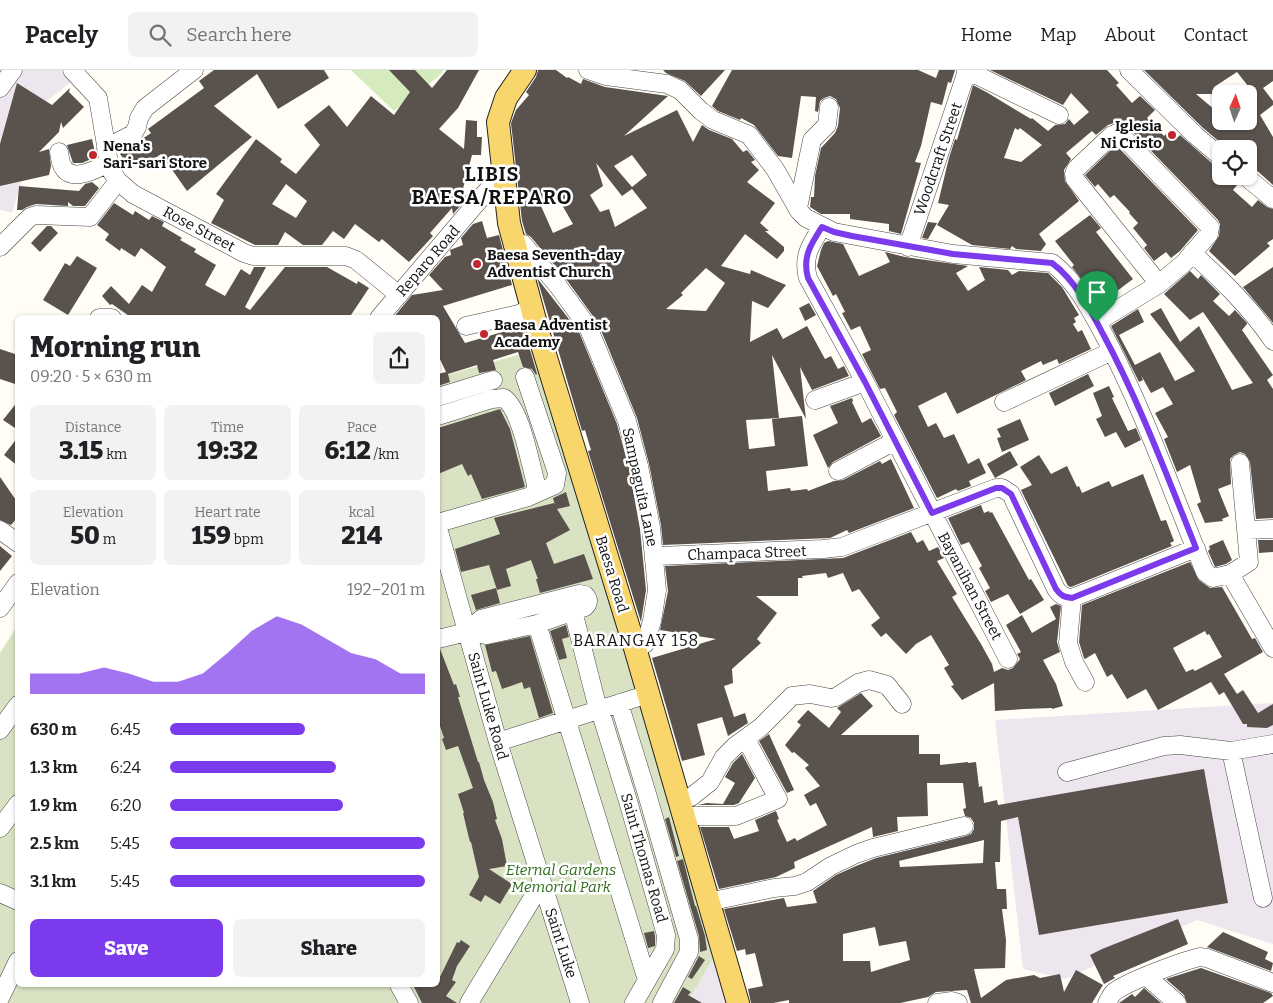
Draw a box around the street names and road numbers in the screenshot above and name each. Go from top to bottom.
street label: Woodcraft Street [910,100,966,218]
street label: Rose Street [160,203,239,256]
street label: Reparo Road [392,222,464,300]
street label: Sampaguita Lane [619,426,661,548]
street label: Bayanihan Street [934,529,1006,643]
street label: Baesa Road [592,533,632,615]
street label: Champaca Street [687,542,807,564]
street label: Saint Luke Road [464,650,512,762]
street label: Saint Thomas Road [617,791,671,925]
street label: Saint Luke [541,906,581,980]

